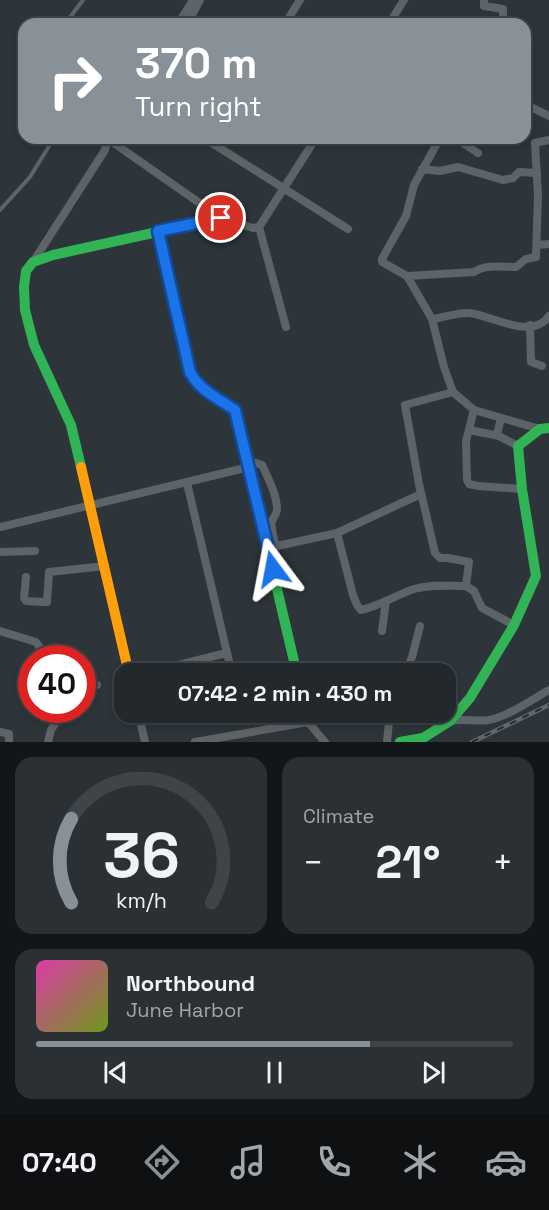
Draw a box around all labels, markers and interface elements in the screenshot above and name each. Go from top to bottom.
text: 370 m [135,37,257,90]
icon: right [36,42,114,120]
text: Turn right [135,89,262,124]
pin [195,192,246,243]
icon: arrive [204,201,237,234]
position arrow [241,537,305,601]
speed limit sign: 40 [18,645,96,723]
text: 07:42 · 2 min · 430 m [178,679,392,707]
text: Climate [303,803,374,829]
text: 36 [103,816,179,895]
text: 21° [376,834,440,891]
text: − [303,842,323,884]
text: + [493,842,513,884]
text: km/h [115,887,167,914]
text: Northbound [126,969,255,997]
text: June Harbor [126,997,244,1023]
icon: previous [99,1056,132,1089]
icon: pause [258,1056,291,1089]
icon: next [417,1056,450,1089]
icon: directions [141,1141,183,1183]
icon: music [227,1141,269,1183]
icon: phone [313,1141,355,1183]
icon: climate [399,1141,441,1183]
icon: car [485,1141,527,1183]
text: 07:40 [22,1145,97,1180]

